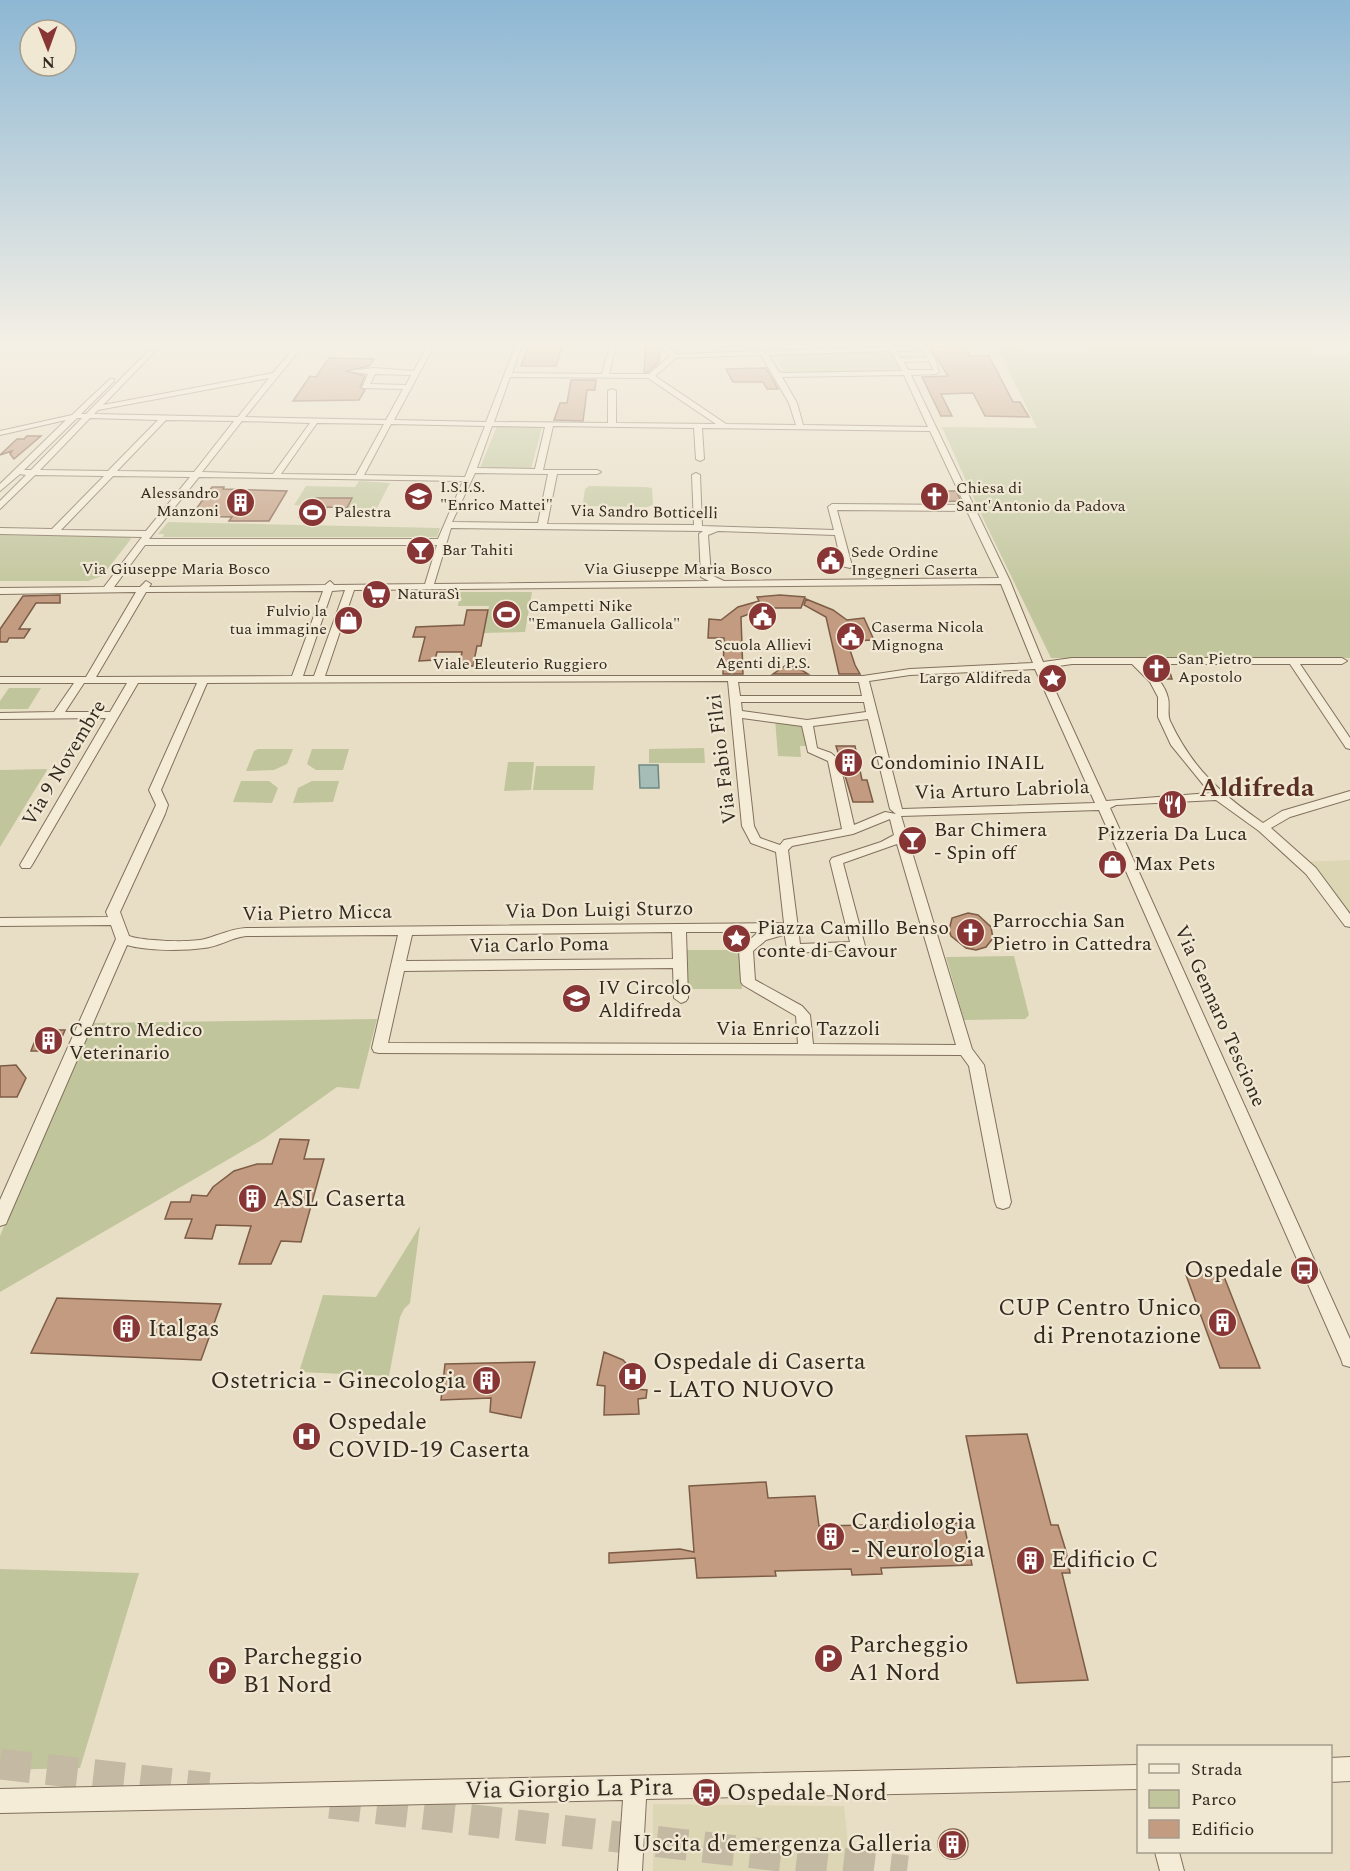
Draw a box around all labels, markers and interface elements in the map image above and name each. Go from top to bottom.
north arrow [18,18,78,78]
text: N [42,50,55,74]
place label: I.S.I.S. "Enrico Mattei" [440,475,553,517]
place label: Chiesa di Sant'Antonio da Padova [956,476,1126,518]
school or university icon: I.S.I.S. "Enrico Mattei" [403,480,435,512]
place label: Alessandro Manzoni [140,481,219,523]
church icon: Chiesa di Sant'Antonio da Padova [919,481,951,513]
building icon: Alessandro Manzoni [224,486,256,518]
sports icon: Palestra [297,496,329,528]
street label: Via Sandro Botticelli [570,499,718,525]
place label: Palestra [334,500,391,524]
bar icon: Bar Tahiti [405,534,437,566]
place label: Bar Tahiti [442,538,514,562]
place label: Sede Ordine Ingegneri Caserta [851,540,978,582]
public building icon: Sede Ordine Ingegneri Caserta [814,545,846,577]
street label: Via Giuseppe Maria Bosco [82,557,270,581]
street label: Via Giuseppe Maria Bosco [584,557,772,581]
supermarket icon: NaturaSì [360,578,392,610]
place label: NaturaSì [397,582,460,606]
place label: Campetti Nike "Emanuela Gallicola" [528,594,680,636]
place label: Fulvio la tua immagine [230,599,327,641]
sports icon: Campetti Nike "Emanuela Gallicola" [491,599,523,631]
public building icon: Scuola Allievi Agenti di P.S. [747,601,779,633]
shop icon: Fulvio la tua immagine [332,604,364,636]
place label: Caserma Nicola Mignogna [871,615,984,657]
public building icon: Caserma Nicola Mignogna [834,620,866,652]
place label: Scuola Allievi Agenti di P.S. [714,633,812,675]
place label: San Pietro Apostolo [1178,647,1252,689]
street label: Viale Eleuterio Ruggiero [433,652,607,676]
church icon: San Pietro Apostolo [1141,652,1173,684]
place icon: Largo Aldifreda [1036,662,1068,694]
place label: Largo Aldifreda [919,666,1031,690]
street label: Via Fabio Filzi [699,692,745,826]
street label: Via 9 Novembre [14,694,114,832]
building icon: Condominio INAIL [833,747,865,779]
place label: Condominio INAIL [870,748,1045,778]
district label: Aldifreda [1200,768,1315,808]
street label: Via Arturo Labriola [914,772,1090,808]
restaurant icon: Pizzeria Da Luca [1156,788,1188,820]
place label: Bar Chimera - Spin off [934,815,1047,868]
place label: Pizzeria Da Luca [1097,819,1247,849]
bar icon: Bar Chimera - Spin off [897,825,929,857]
shop icon: Max Pets [1097,848,1129,880]
place label: Max Pets [1134,849,1216,879]
street label: Via Don Luigi Sturzo [505,893,693,927]
street label: Via Pietro Micca [242,897,392,929]
place label: Parrocchia San Pietro in Cattedra [992,906,1152,959]
place label: Piazza Camillo Benso conte di Cavour [757,913,949,966]
church icon: Parrocchia San Pietro in Cattedra [955,916,987,948]
street label: Via Gennaro Tescione [1166,920,1274,1112]
place icon: Piazza Camillo Benso conte di Cavour [720,923,752,955]
street label: Via Carlo Poma [469,929,609,961]
place label: IV Circolo Aldifreda [598,973,691,1026]
school or university icon: IV Circolo Aldifreda [561,983,593,1015]
street label: Via Enrico Tazzoli [716,1014,880,1044]
place label: Centro Medico Veterinario [69,1015,203,1068]
building icon: Centro Medico Veterinario [32,1025,64,1057]
place label: ASL Caserta [273,1181,406,1217]
building icon: ASL Caserta [236,1183,268,1215]
place label: Ospedale [1184,1252,1283,1288]
bus stop icon: Ospedale [1288,1254,1320,1286]
place label: CUP Centro Unico di Prenotazione [998,1290,1201,1354]
building icon: CUP Centro Unico di Prenotazione [1206,1306,1238,1338]
place label: Italgas [148,1311,220,1347]
building icon: Italgas [111,1313,143,1345]
place label: Ospedale di Caserta - LATO NUOVO [653,1344,866,1408]
hospital icon: Ospedale di Caserta - LATO NUOVO [616,1360,648,1392]
place label: Ostetricia - Ginecologia [211,1363,466,1399]
building icon: Ostetricia - Ginecologia [471,1365,503,1397]
place label: Ospedale COVID-19 Caserta [328,1404,530,1468]
hospital icon: Ospedale COVID-19 Caserta [291,1420,323,1452]
place label: Cardiologia - Neurologia [851,1504,985,1568]
building icon: Cardiologia - Neurologia [814,1520,846,1552]
place label: Edificio C [1051,1542,1159,1578]
building icon: Edificio C [1014,1544,1046,1576]
place label: Parcheggio A1 Nord [849,1627,968,1691]
place label: Parcheggio B1 Nord [243,1639,362,1703]
parking icon: Parcheggio A1 Nord [812,1643,844,1675]
parking icon: Parcheggio B1 Nord [206,1655,238,1687]
legend [1137,1745,1332,1853]
text: Strada [1191,1756,1242,1783]
street label: Via Giorgio La Pira [465,1769,674,1809]
place label: Ospedale Nord [727,1775,887,1811]
bus stop icon: Ospedale Nord [690,1777,722,1809]
text: Parco [1191,1786,1236,1813]
text: Edificio [1191,1816,1254,1843]
place label: Uscita d'emergenza Galleria [632,1826,932,1862]
building icon: Uscita d'emergenza Galleria [937,1828,969,1860]

